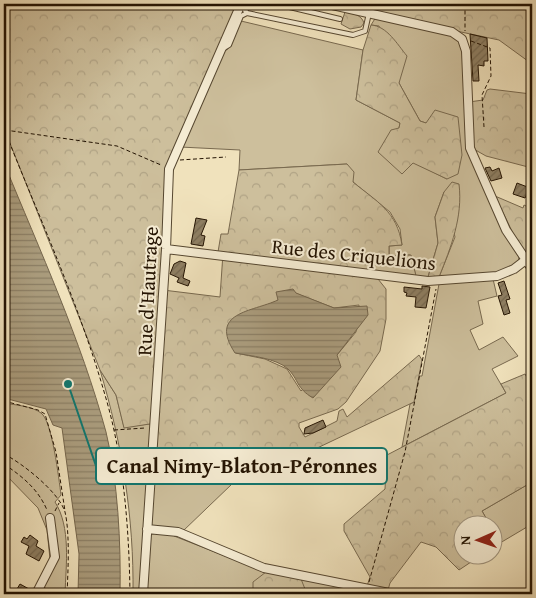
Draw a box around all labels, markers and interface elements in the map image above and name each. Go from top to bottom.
street label: Rue d'Hautrage [129,226,165,356]
street label: Rue des Criquelions [271,231,437,277]
callout: Canal Nimy-Blaton-Péronnes [96,448,387,484]
text: Canal Nimy-Blaton-Péronnes [107,450,377,481]
north arrow [454,516,504,566]
text: N [455,535,475,545]

